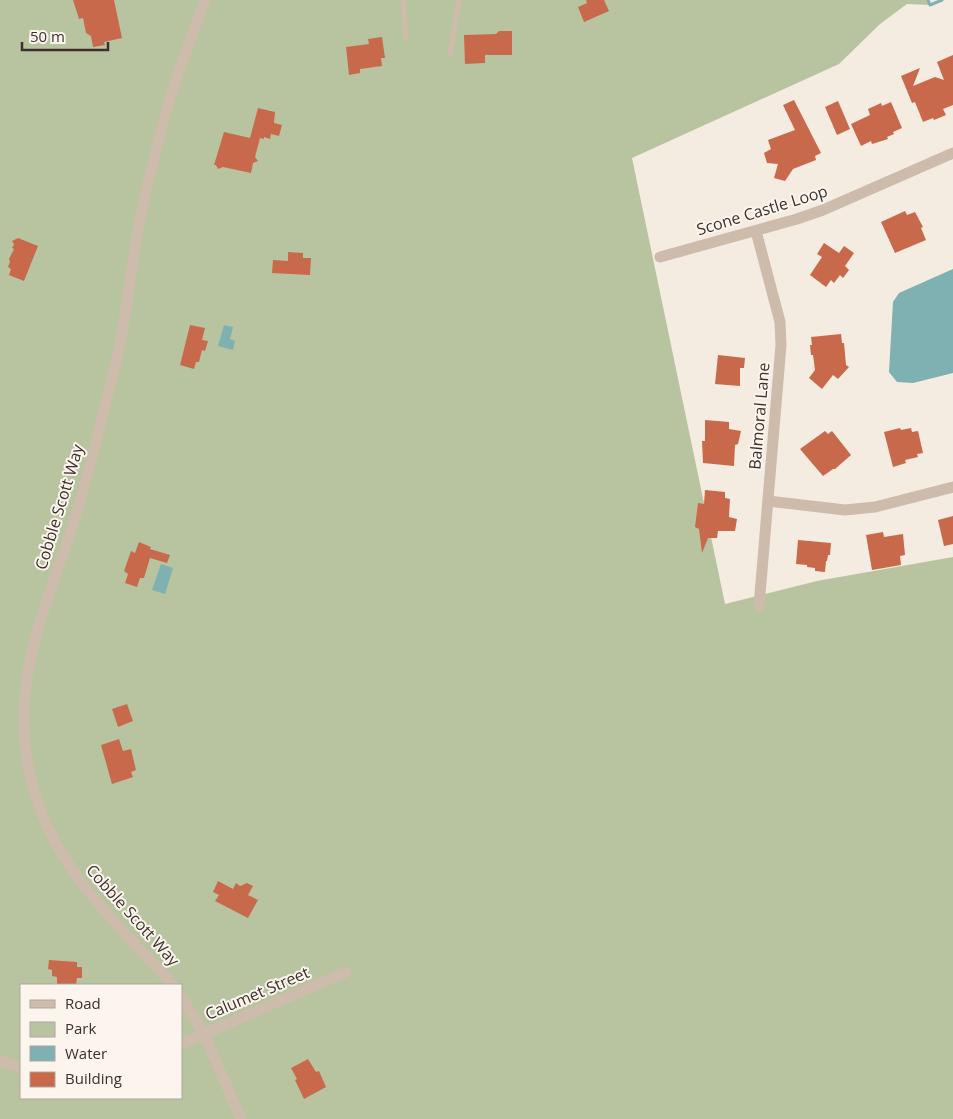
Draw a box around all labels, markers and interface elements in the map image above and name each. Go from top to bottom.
scale bar [22,20,109,52]
text: 50 m [30,26,65,46]
street label: Scone Castle Loop [694,180,830,240]
street label: Balmoral Lane [743,362,775,470]
street label: Cobble Scott Way [30,441,89,572]
street label: Cobble Scott Way [81,859,185,971]
street label: Calumet Street [202,961,313,1025]
legend [20,984,182,1099]
text: Road [65,993,101,1013]
text: Park [65,1018,96,1038]
text: Water [65,1043,107,1063]
text: Building [65,1068,122,1088]

